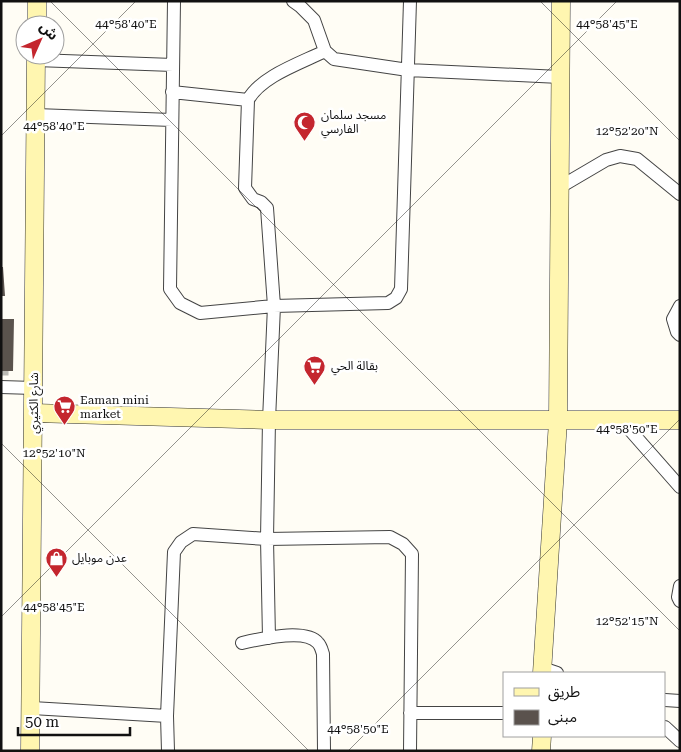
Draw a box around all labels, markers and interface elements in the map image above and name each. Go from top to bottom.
north arrow [15,15,65,65]
text: 44°58'40"E [95,17,157,31]
text: 44°58'45"E [576,17,638,31]
text: ش [37,18,62,43]
place label: مسجد سلمان الفارسي [321,108,386,139]
mosque icon: مسجد سلمان الفارسي [293,110,317,141]
text: 44°58'40"E [23,119,85,133]
text: 12°52'20"N [595,124,659,138]
supermarket icon: بقالة الحي [303,354,327,385]
place label: بقالة الحي [331,359,378,376]
street label: شارع الكثيري [27,372,44,434]
place label: Eaman mini market [80,393,149,421]
supermarket icon: Eaman mini market [52,395,76,426]
text: 44°58'50"E [596,422,658,436]
text: 12°52'10"N [22,446,86,460]
shop icon: عدن موبايل [44,546,68,577]
place label: عدن موبايل [72,551,127,565]
text: 44°58'45"E [23,600,85,614]
text: 12°52'15"N [595,614,659,628]
legend [503,672,666,737]
text: طريق [548,683,580,702]
scale bar [18,704,130,736]
text: مبنى [548,708,577,726]
text: 50 m [25,713,60,731]
text: 44°58'50"E [327,722,389,736]

